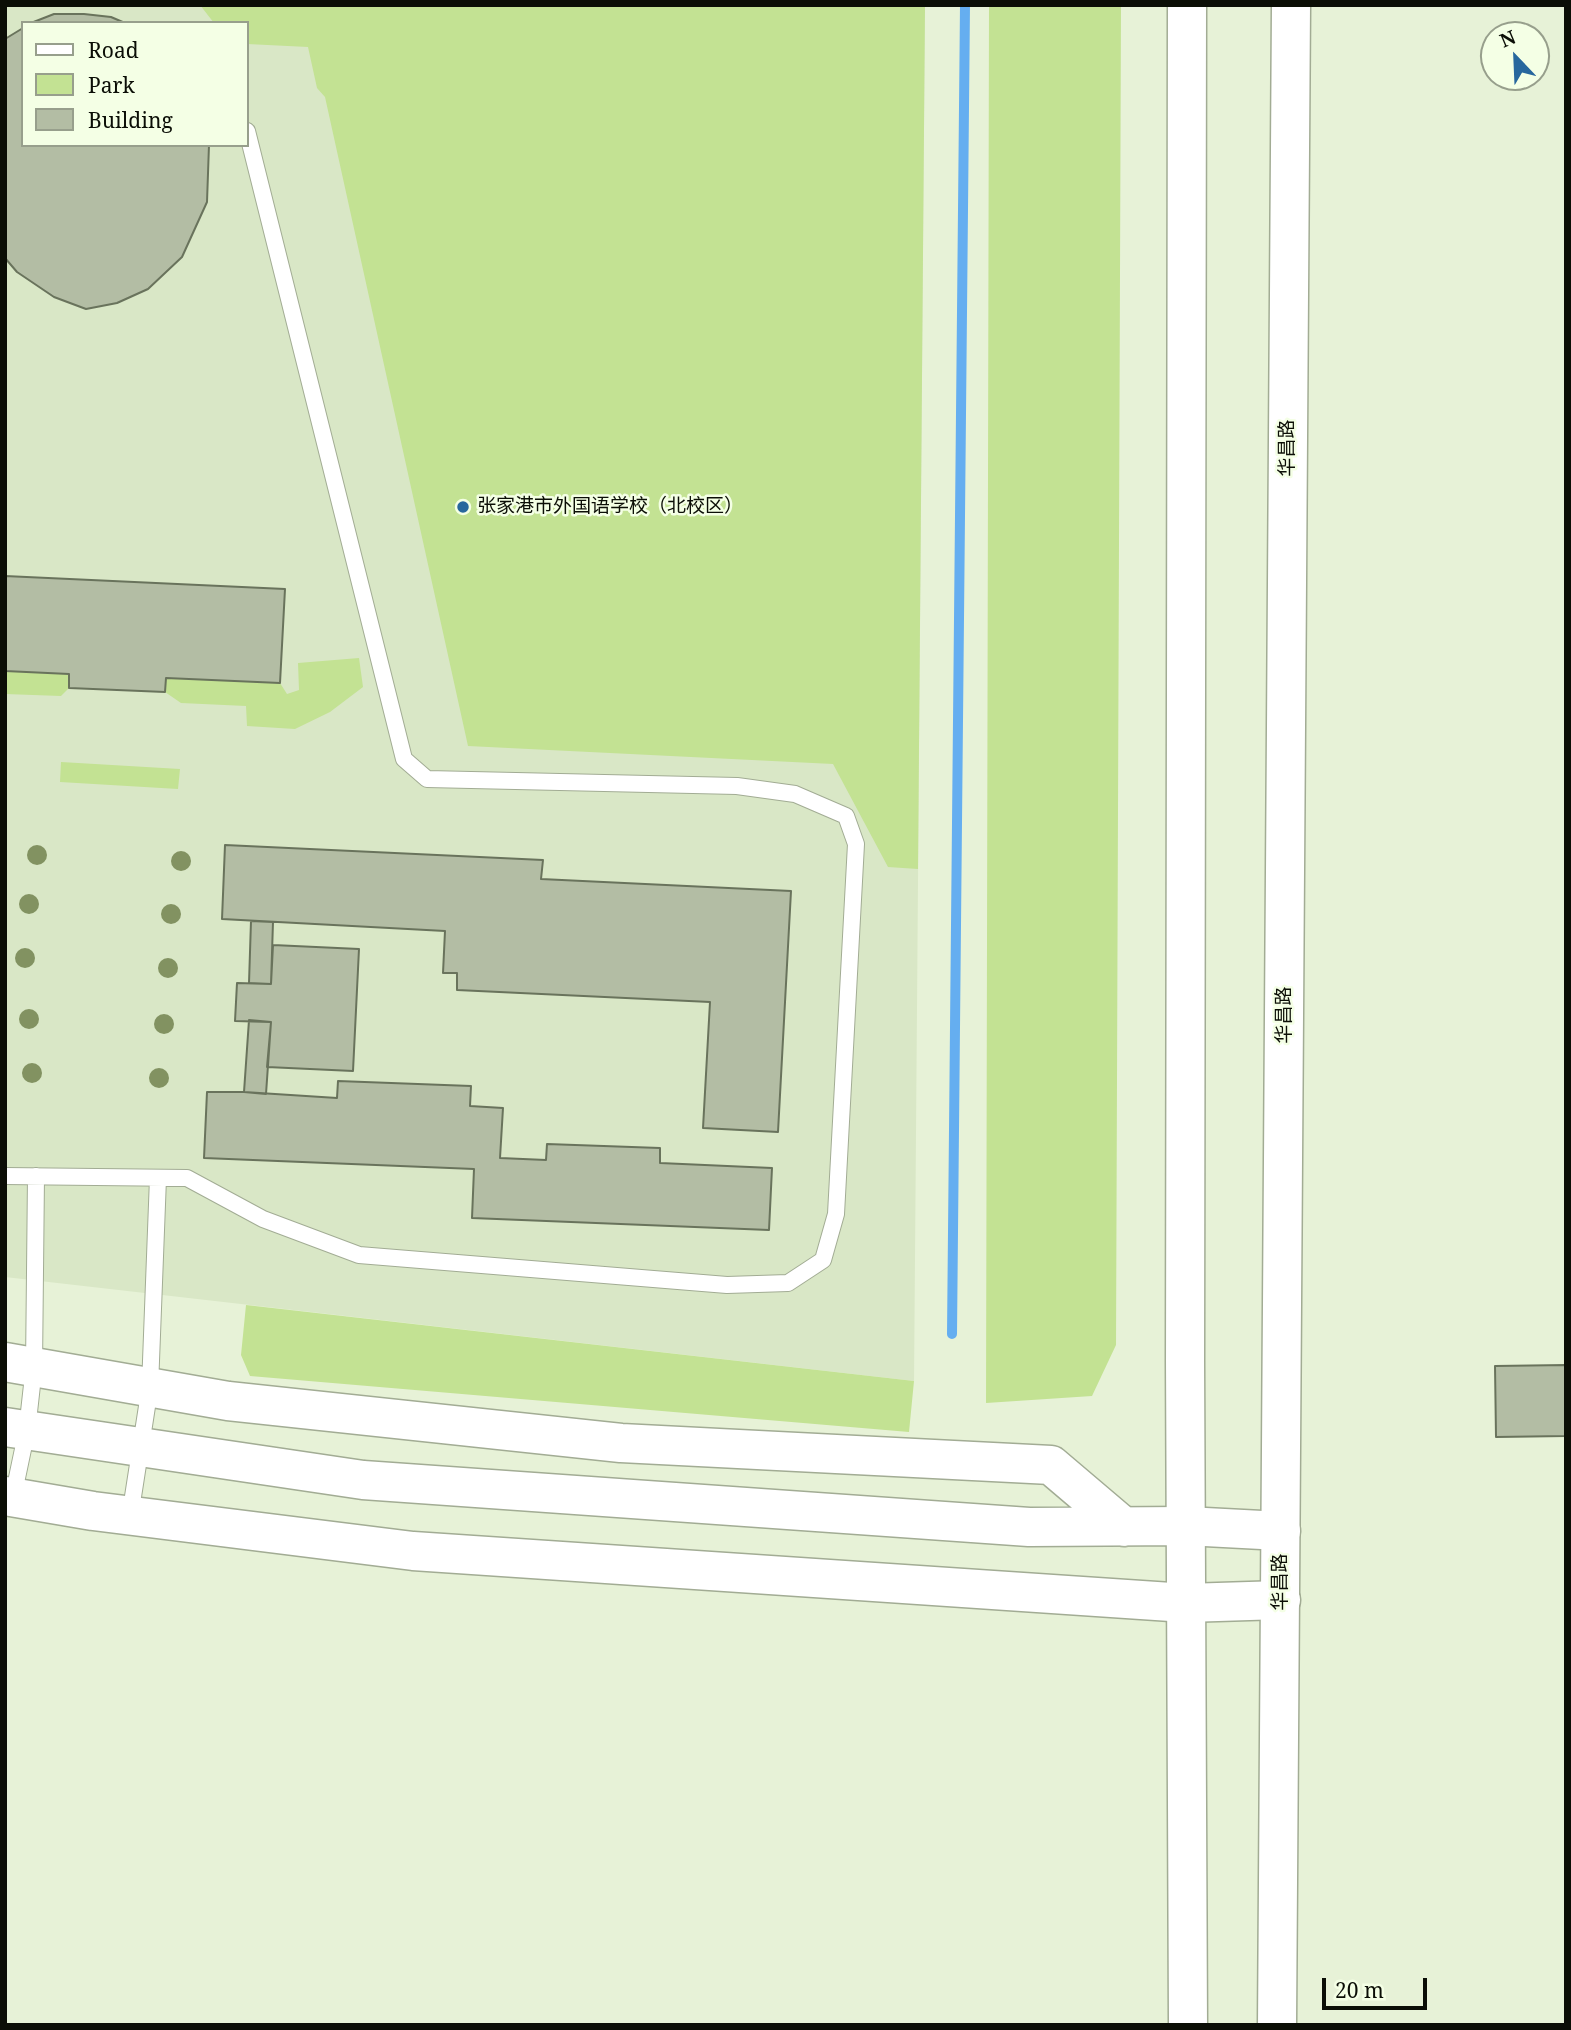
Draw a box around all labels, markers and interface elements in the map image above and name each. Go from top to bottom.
legend [21,21,248,147]
north arrow [1480,21,1550,91]
text: N [1496,24,1520,53]
text: Road [88,36,139,64]
text: Park [88,71,135,99]
text: Building [88,106,173,134]
street label: 华昌路 [1277,420,1299,476]
place label: 张家港市外国语学校（北校区） [477,496,743,518]
marker: 张家港市外国语学校（北校区） [455,499,471,515]
street label: 华昌路 [1274,987,1296,1043]
street label: 华昌路 [1270,1554,1292,1610]
scale bar [1326,1964,1431,2008]
text: 20 m [1335,1976,1384,2004]

